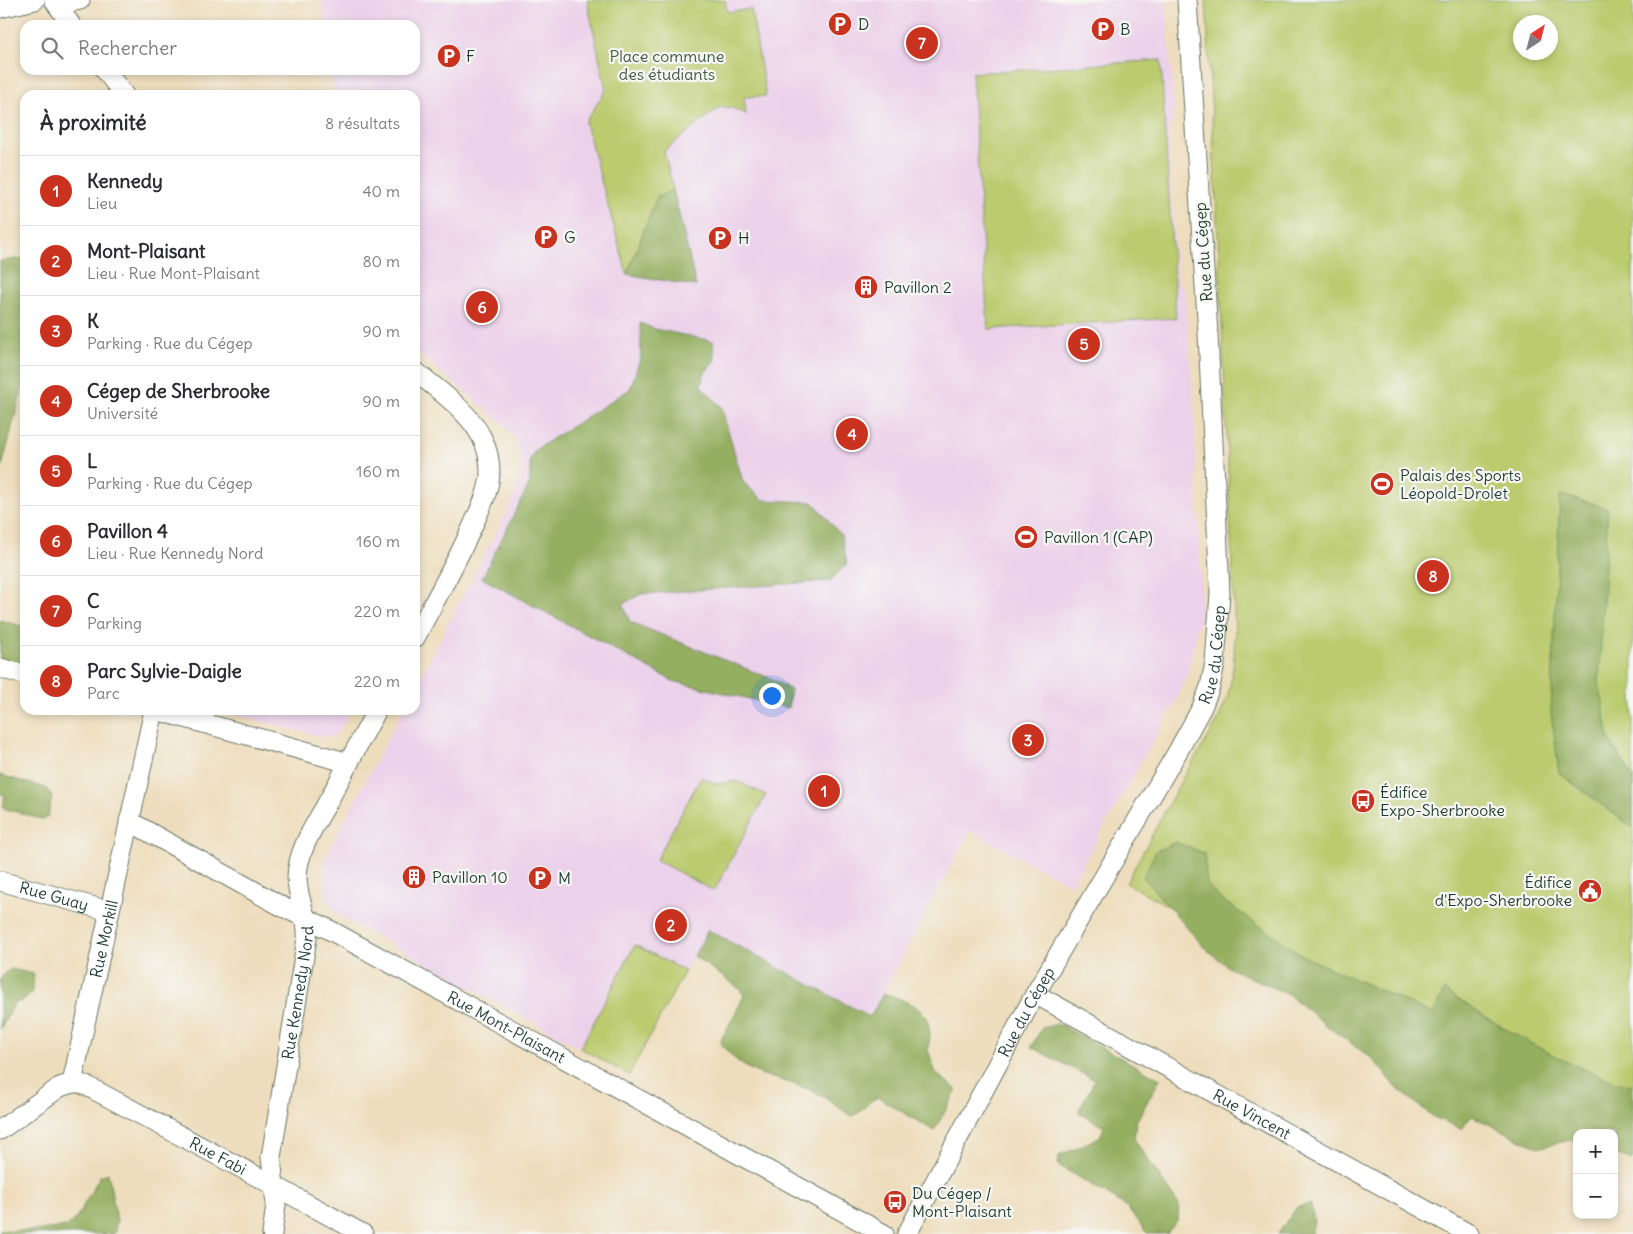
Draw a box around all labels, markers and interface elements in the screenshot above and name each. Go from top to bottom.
parking icon: D [827,11,853,37]
place label: D [858,14,869,34]
north arrow [1513,15,1558,60]
parking icon: B [1090,16,1116,42]
place label: B [1120,19,1130,39]
search box [20,20,420,75]
pin: 7 [906,24,938,62]
icon: search [38,34,66,62]
text: Rechercher [78,36,177,60]
parking icon: F [436,43,462,69]
place label: F [466,46,475,66]
park label: Place commune des étudiants [610,46,724,84]
text: À proximité [40,109,147,136]
text: 8 résultats [325,113,400,133]
text: Kennedy [87,169,163,193]
text: 1 [53,181,59,201]
text: 40 m [362,181,400,201]
text: Lieu [87,193,117,213]
street label: Rue du Cégep [1190,202,1216,302]
parking icon: G [533,224,559,250]
parking icon: H [707,225,733,251]
place label: G [564,227,576,247]
place label: H [738,228,750,248]
text: Mont-Plaisant [87,239,205,263]
text: 2 [52,251,60,271]
text: 80 m [362,251,400,271]
text: Lieu · Rue Mont-Plaisant [87,263,260,283]
building icon: Pavillon 2 [853,274,879,300]
place label: Pavillon 2 [884,277,952,297]
pin: 6 [466,288,498,326]
text: K [87,309,99,333]
text: 3 [51,321,61,341]
text: 90 m [362,321,400,341]
pin: 5 [1068,325,1100,363]
text: Parking · Rue du Cégep [87,333,253,353]
text: Cégep de Sherbrooke [87,379,270,403]
text: 4 [51,391,61,411]
text: 90 m [362,391,400,411]
text: Université [87,403,158,423]
pin: 4 [836,415,868,453]
text: L [87,449,97,473]
text: 5 [51,461,61,481]
text: 160 m [356,461,400,481]
place label: Palais des Sports Léopold-Drolet [1400,465,1521,503]
sports icon: Palais des Sports Léopold-Drolet [1369,471,1395,497]
text: Parking · Rue du Cégep [87,473,253,493]
text: Pavillon 4 [87,519,168,543]
sports icon: Pavillon 1 (CAP) [1013,524,1039,550]
place label: Pavillon 1 (CAP) [1044,527,1153,547]
text: 6 [51,531,61,551]
text: 160 m [356,531,400,551]
text: Lieu · Rue Kennedy Nord [87,543,263,563]
pin: 8 [1417,557,1449,595]
text: C [87,589,100,613]
text: 7 [52,601,60,621]
text: 220 m [354,601,400,621]
street label: Rue du Cégep [1194,605,1229,707]
text: Parking [87,613,142,633]
text: Parc Sylvie-Daigle [87,659,242,683]
text: 8 [51,671,61,691]
text: 220 m [354,671,400,691]
text: Parc [87,683,120,703]
your location [759,683,785,709]
pin: 3 [1012,721,1044,759]
pin: 1 [808,772,840,810]
place label: Édifice Expo-Sherbrooke [1380,782,1505,820]
bus stop icon: Édifice Expo-Sherbrooke [1350,788,1376,814]
building icon: Pavillon 10 [401,864,427,890]
parking icon: M [527,865,553,891]
place label: Pavillon 10 [432,867,508,887]
place label: M [558,868,571,888]
place label: Édifice d'Expo-Sherbrooke [1435,872,1572,910]
street label: Rue Guay [17,877,91,915]
public building icon: Édifice d'Expo-Sherbrooke [1577,878,1603,904]
street label: Rue Morkill [85,898,122,980]
pin: 2 [655,906,687,944]
street label: Rue Kennedy Nord [277,925,317,1061]
street label: Rue du Cégep [993,963,1059,1060]
street label: Rue Mont-Plaisant [444,986,569,1068]
street label: Rue Vincent [1210,1085,1295,1144]
map controls [1573,1129,1618,1219]
button: + [1573,1129,1618,1174]
street label: Rue Fabi [186,1132,250,1179]
button: − [1573,1174,1618,1219]
place label: Du Cégep / Mont-Plaisant [912,1183,1012,1221]
bus stop icon: Du Cégep / Mont-Plaisant [882,1189,908,1215]

